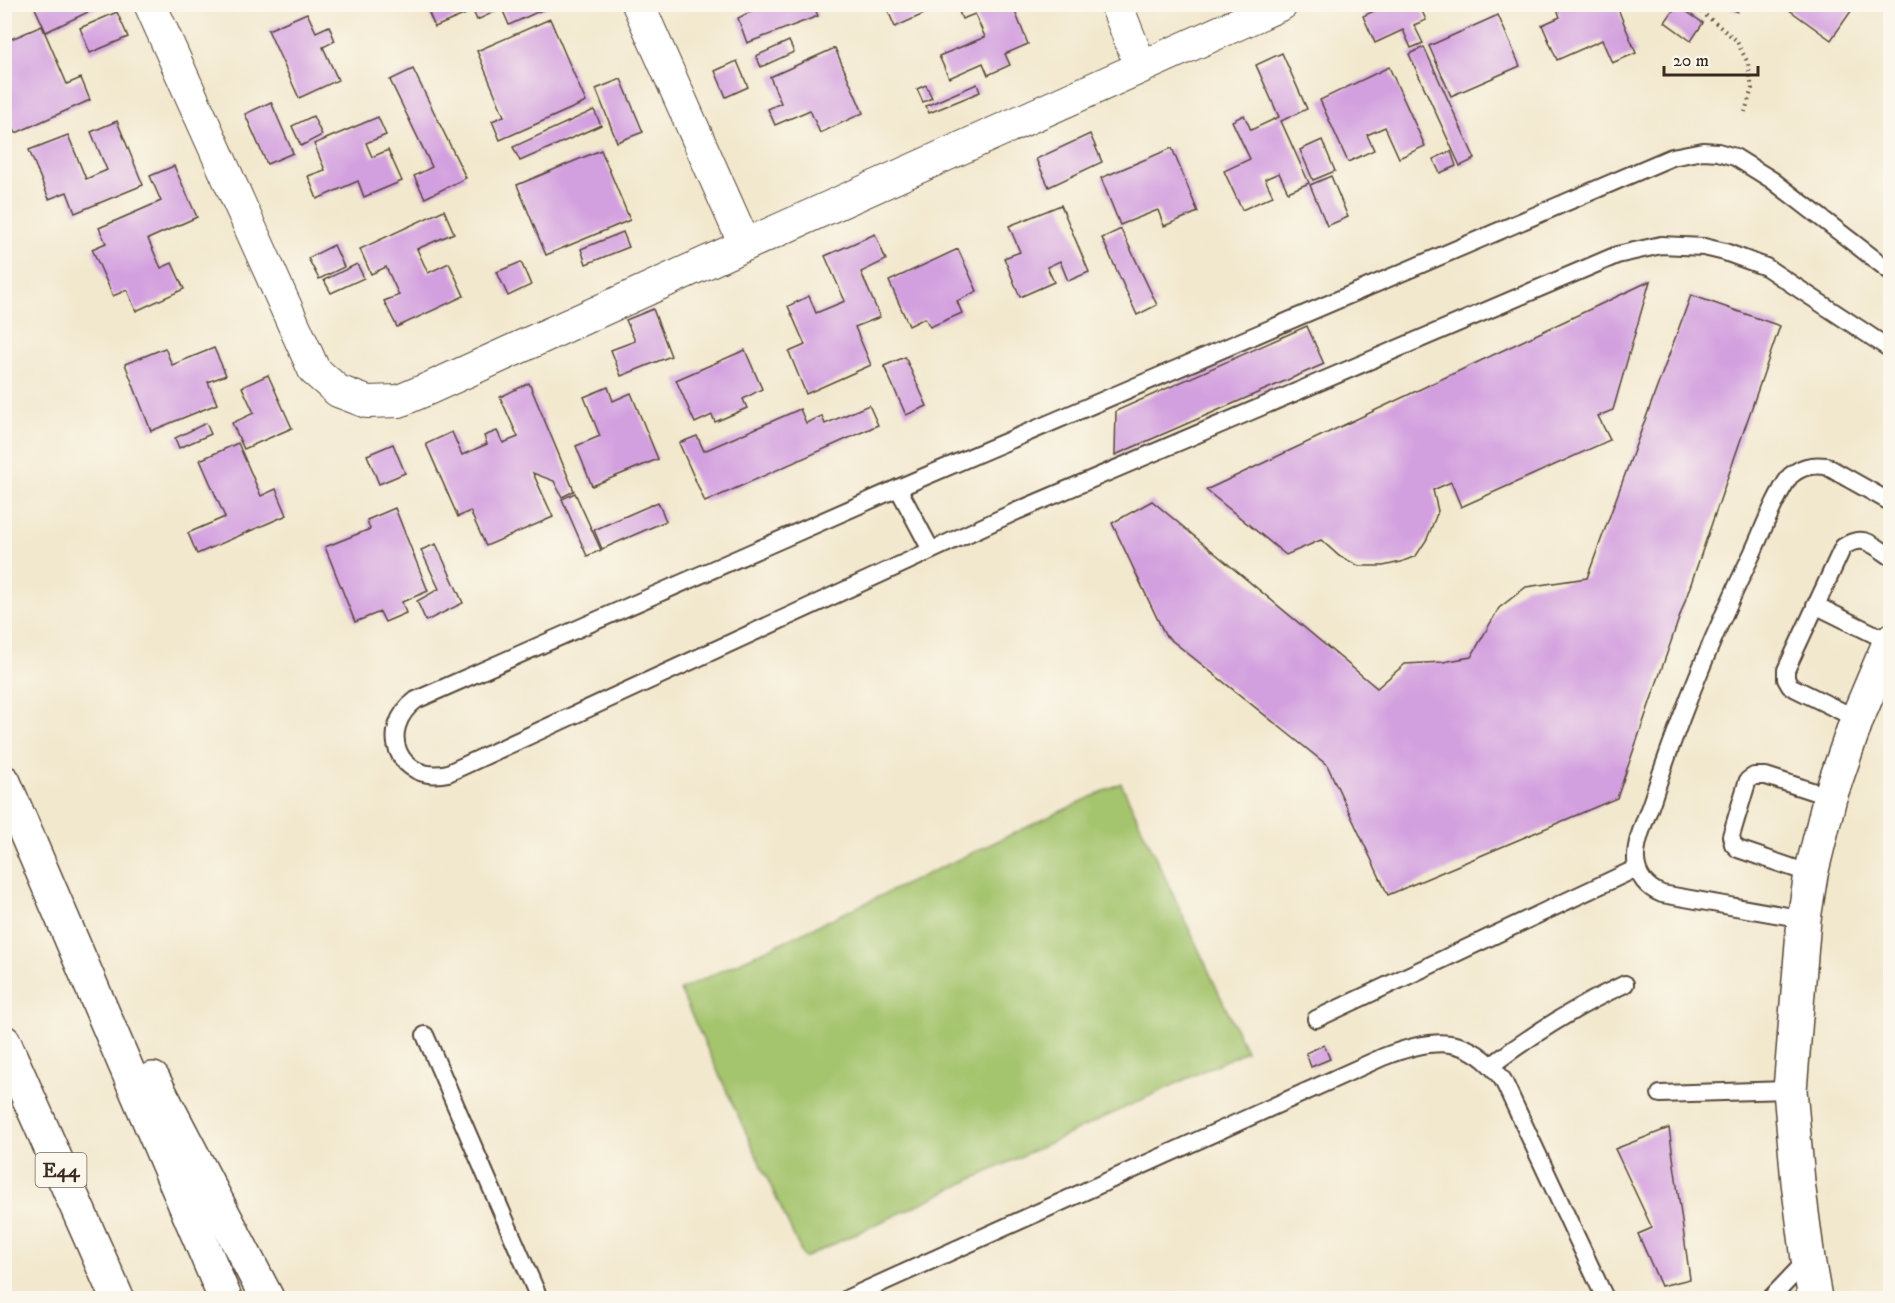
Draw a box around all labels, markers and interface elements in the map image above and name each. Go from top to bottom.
scale bar [1664,39,1758,77]
text: 20 m [1673,50,1709,72]
road number: E44 [36,1153,86,1187]

